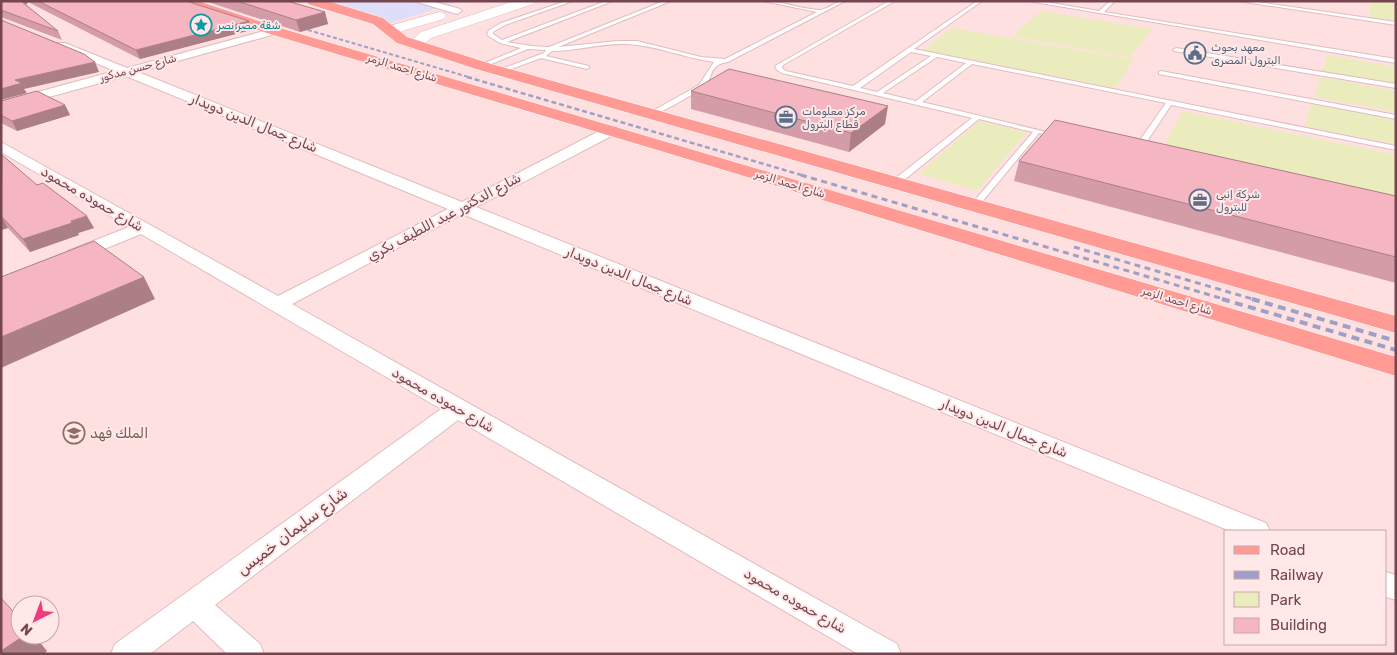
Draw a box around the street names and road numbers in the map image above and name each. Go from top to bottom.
street label: شارع احمد الزمر [364,51,439,87]
street label: شارع حسن مدكور [97,52,178,87]
street label: شارع جمال الدين دويدار [186,89,320,158]
street label: شارع حموده محمود [37,163,146,237]
street label: شارع احمد الزمر [752,167,827,203]
street label: شارع الدكتور عبد اللطيف بكري [364,169,525,267]
street label: شارع جمال الدين دويدار [561,242,695,311]
street label: شارع احمد الزمر [1139,284,1214,320]
street label: شارع حموده محمود [388,364,497,438]
street label: شارع جمال الدين دويدار [936,394,1070,463]
street label: شارع سليمان خميس [233,483,352,581]
street label: شارع حموده محمود [740,565,849,639]

